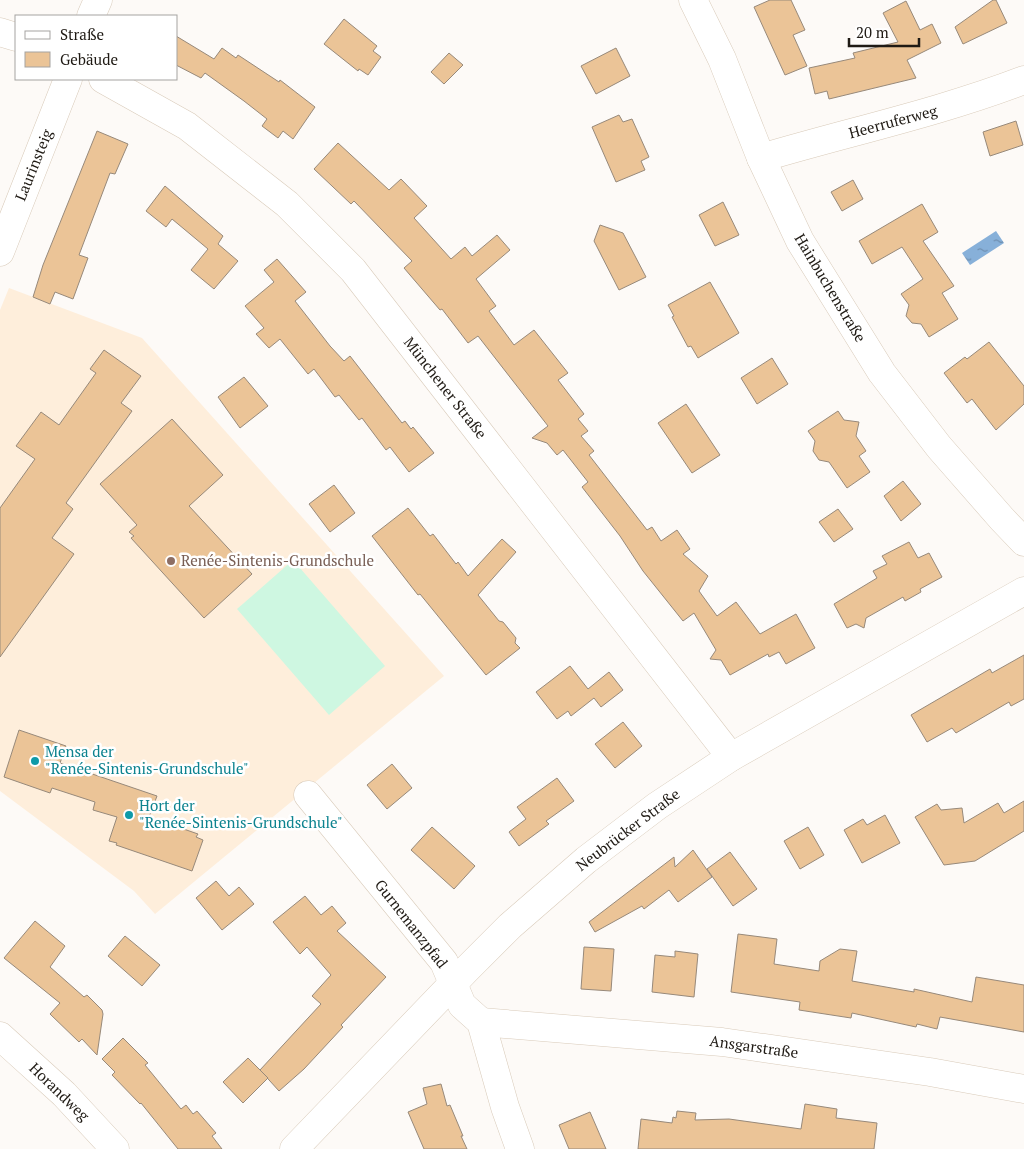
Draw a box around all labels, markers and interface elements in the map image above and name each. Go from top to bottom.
legend [15,15,178,80]
scale bar [849,15,919,47]
text: 20 m [856,22,889,42]
text: Straße [60,24,104,44]
text: Gebäude [60,49,118,69]
street label: Heerruferweg [846,99,940,142]
street label: Laurinsteig [10,125,57,203]
street label: Hainbuchenstraße [790,229,871,346]
street label: Münchener Straße [400,332,492,442]
place label: Renée-Sintenis-Grundschule [181,550,374,570]
marker: Renée-Sintenis-Grundschule [165,555,177,567]
place label: Mensa der "Renée-Sintenis-Grundschule" [45,741,249,778]
marker: Mensa der "Renée-Sintenis-Grundschule" [29,755,41,767]
street label: Neubrücker Straße [571,784,683,875]
place label: Hort der "Renée-Sintenis-Grundschule" [139,795,343,832]
marker: Hort der "Renée-Sintenis-Grundschule" [123,809,135,821]
street label: Gurnemanzpfad [371,875,453,972]
street label: Ansgarstraße [708,1030,800,1062]
street label: Horandweg [25,1058,95,1126]

